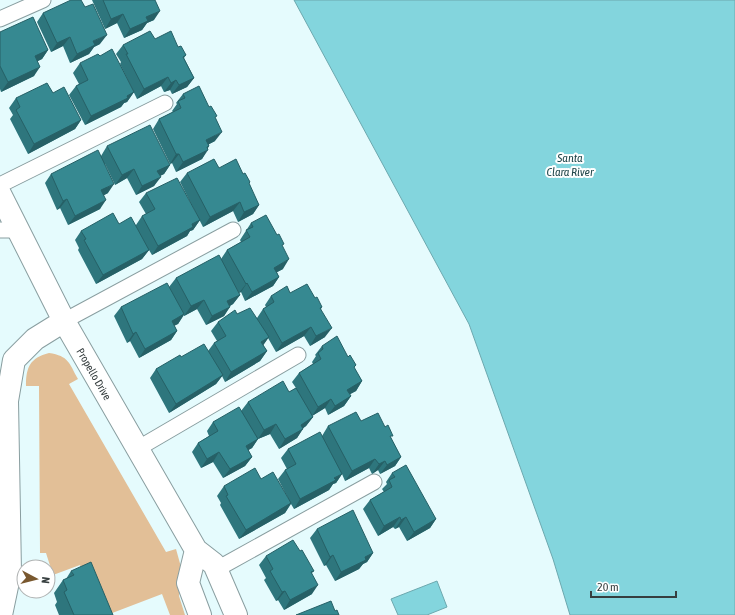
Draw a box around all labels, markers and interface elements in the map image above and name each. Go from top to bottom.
water label: Santa Clara River [547,151,594,179]
street label: Propello Drive [74,346,114,402]
north arrow [16,559,56,599]
scale bar [591,573,676,599]
text: N [40,576,52,584]
text: 20 m [597,580,619,594]

